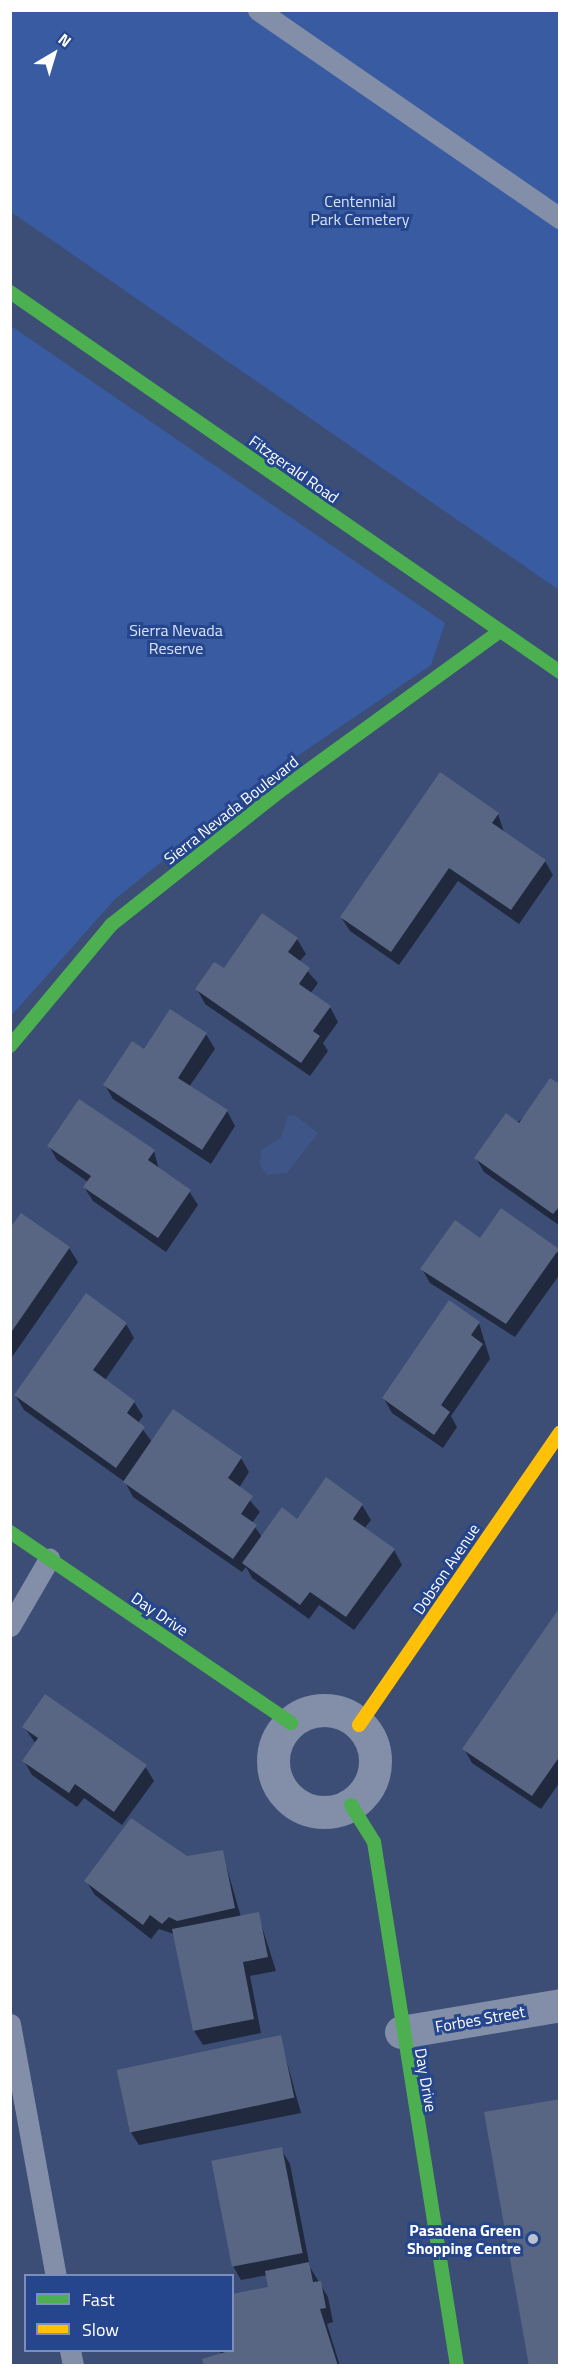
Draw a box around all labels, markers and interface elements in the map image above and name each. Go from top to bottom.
north arrow [24,24,84,84]
text: N [53,27,77,53]
park label: Centennial Park Cemetery [310,191,410,229]
street label: Fitzgerald Road [245,431,343,507]
park label: Sierra Nevada Reserve [129,620,223,658]
street label: Sierra Nevada Boulevard [160,752,302,868]
street label: Dobson Avenue [409,1520,483,1618]
street label: Day Drive [128,1588,192,1640]
street label: Forbes Street [434,2002,526,2036]
street label: Day Drive [411,2047,441,2113]
place label: Pasadena Green Shopping Centre [407,2220,521,2258]
marker: Pasadena Green Shopping Centre [526,2232,540,2246]
legend [24,2274,234,2352]
text: Fast [82,2286,115,2313]
text: Slow [82,2316,119,2343]

